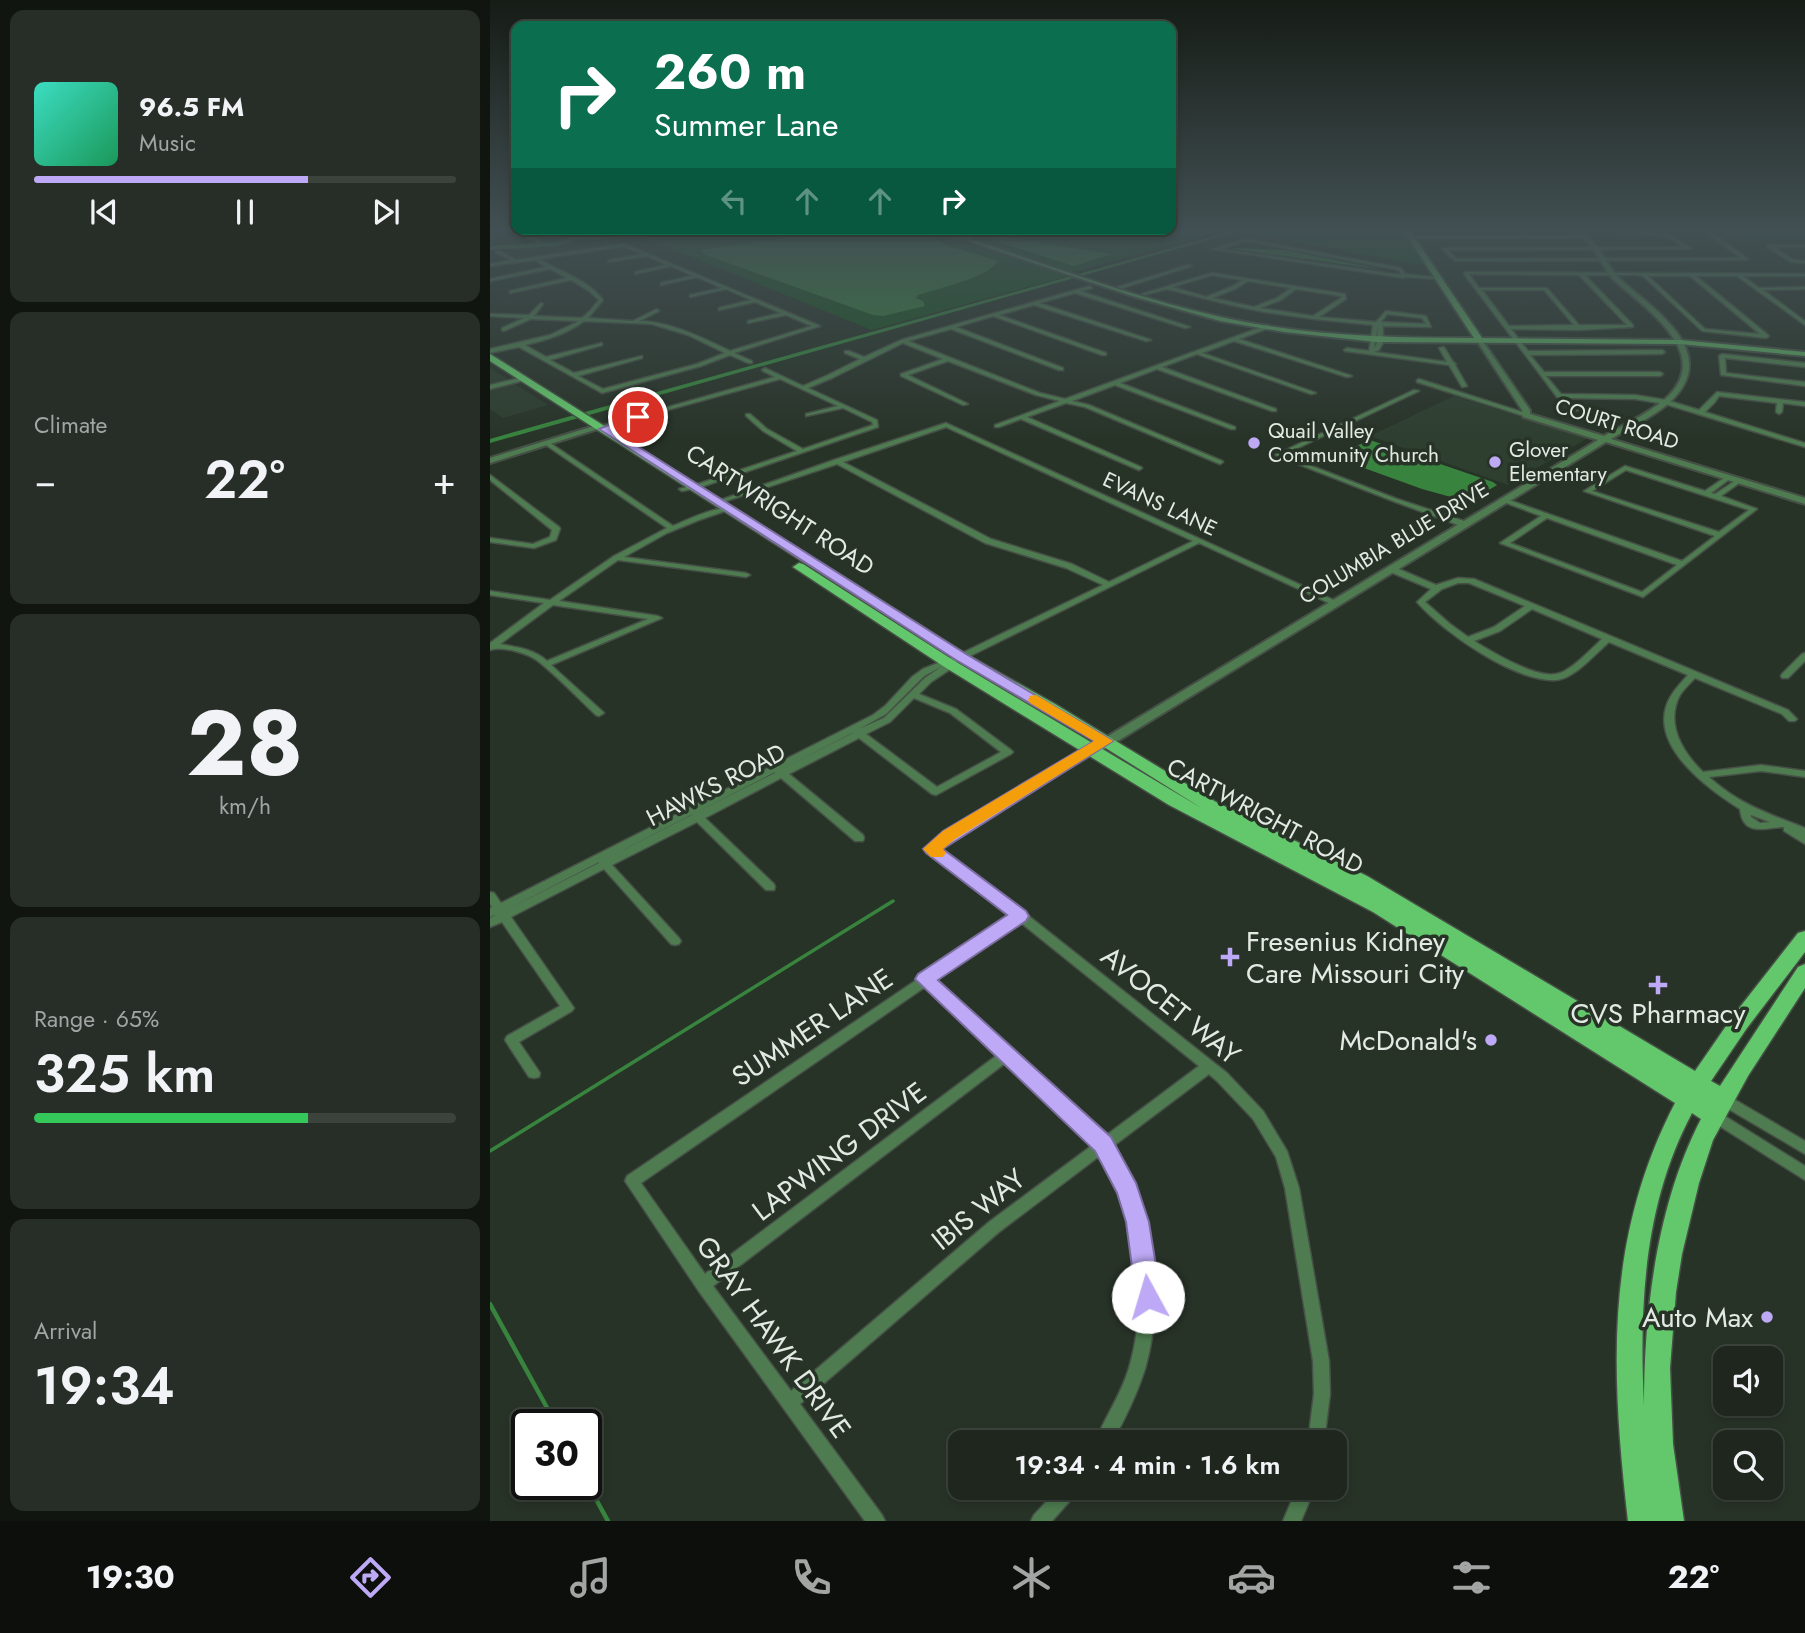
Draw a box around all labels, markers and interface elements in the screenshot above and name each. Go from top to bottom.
text: 260 m [654,37,806,107]
icon: right [539,49,630,140]
text: 96.5 FM [139,88,244,126]
text: Summer Lane [654,102,838,148]
text: Music [139,126,196,160]
icon: left [715,182,753,220]
icon: ahead [788,182,826,220]
icon: ahead [861,182,899,220]
icon: right [934,182,972,220]
icon: previous [85,193,123,231]
icon: pause [226,193,264,231]
icon: next [367,193,405,231]
pin [608,387,668,447]
street label: COURT ROAD [1552,391,1682,457]
icon: arrive [619,398,657,436]
text: Climate [34,408,107,442]
place label: Quail Valley Community Church [1268,416,1439,470]
street label: CARTWRIGHT ROAD [679,435,881,584]
marker: Quail Valley Community Church [1246,435,1262,451]
place label: Glover Elementary [1509,435,1607,489]
text: 22° [204,442,285,518]
text: − [34,453,56,508]
text: + [433,453,456,508]
marker: Glover Elementary [1487,454,1503,470]
street label: EVANS LANE [1098,464,1222,544]
street label: COLUMBIA BLUE DRIVE [1294,474,1494,612]
text: 28 [187,678,303,809]
street label: HAWKS ROAD [640,734,791,835]
street label: CARTWRIGHT ROAD [1161,749,1370,882]
text: km/h [219,789,271,823]
place label: Fresenius Kidney Care Missouri City [1246,921,1465,994]
street label: AVOCET WAY [1092,936,1249,1075]
marker: Fresenius Kidney Care Missouri City [1220,947,1240,967]
street label: SUMMER LANE [723,958,901,1097]
marker: CVS Pharmacy [1650,977,1666,993]
place label: CVS Pharmacy [1570,993,1746,1034]
text: Range · 65% [34,1002,159,1036]
place label: McDonald's [1340,1020,1477,1061]
marker: McDonald's [1483,1032,1499,1048]
text: 325 km [34,1036,215,1112]
street label: LAPWING DRIVE [743,1072,935,1231]
street label: IBIS WAY [923,1159,1034,1260]
street label: GRAY HAWK DRIVE [686,1228,861,1447]
position arrow [1111,1260,1185,1334]
place label: Auto Max [1642,1297,1753,1338]
marker: Auto Max [1759,1309,1775,1325]
text: Arrival [34,1314,97,1348]
map controls [1713,1346,1783,1500]
button: sound [1713,1346,1783,1416]
text: 19:34 [34,1348,175,1424]
speed limit sign: 30 [511,1409,602,1500]
button: search [1713,1430,1783,1500]
text: 19:34 · 4 min · 1.6 km [1015,1446,1280,1484]
icon: directions [346,1553,395,1602]
icon: music [566,1553,615,1602]
icon: phone [787,1553,836,1602]
icon: climate [1007,1553,1056,1602]
icon: car [1227,1553,1276,1602]
icon: filters [1447,1553,1496,1602]
text: 19:30 [86,1554,175,1600]
text: 22° [1668,1554,1719,1600]

